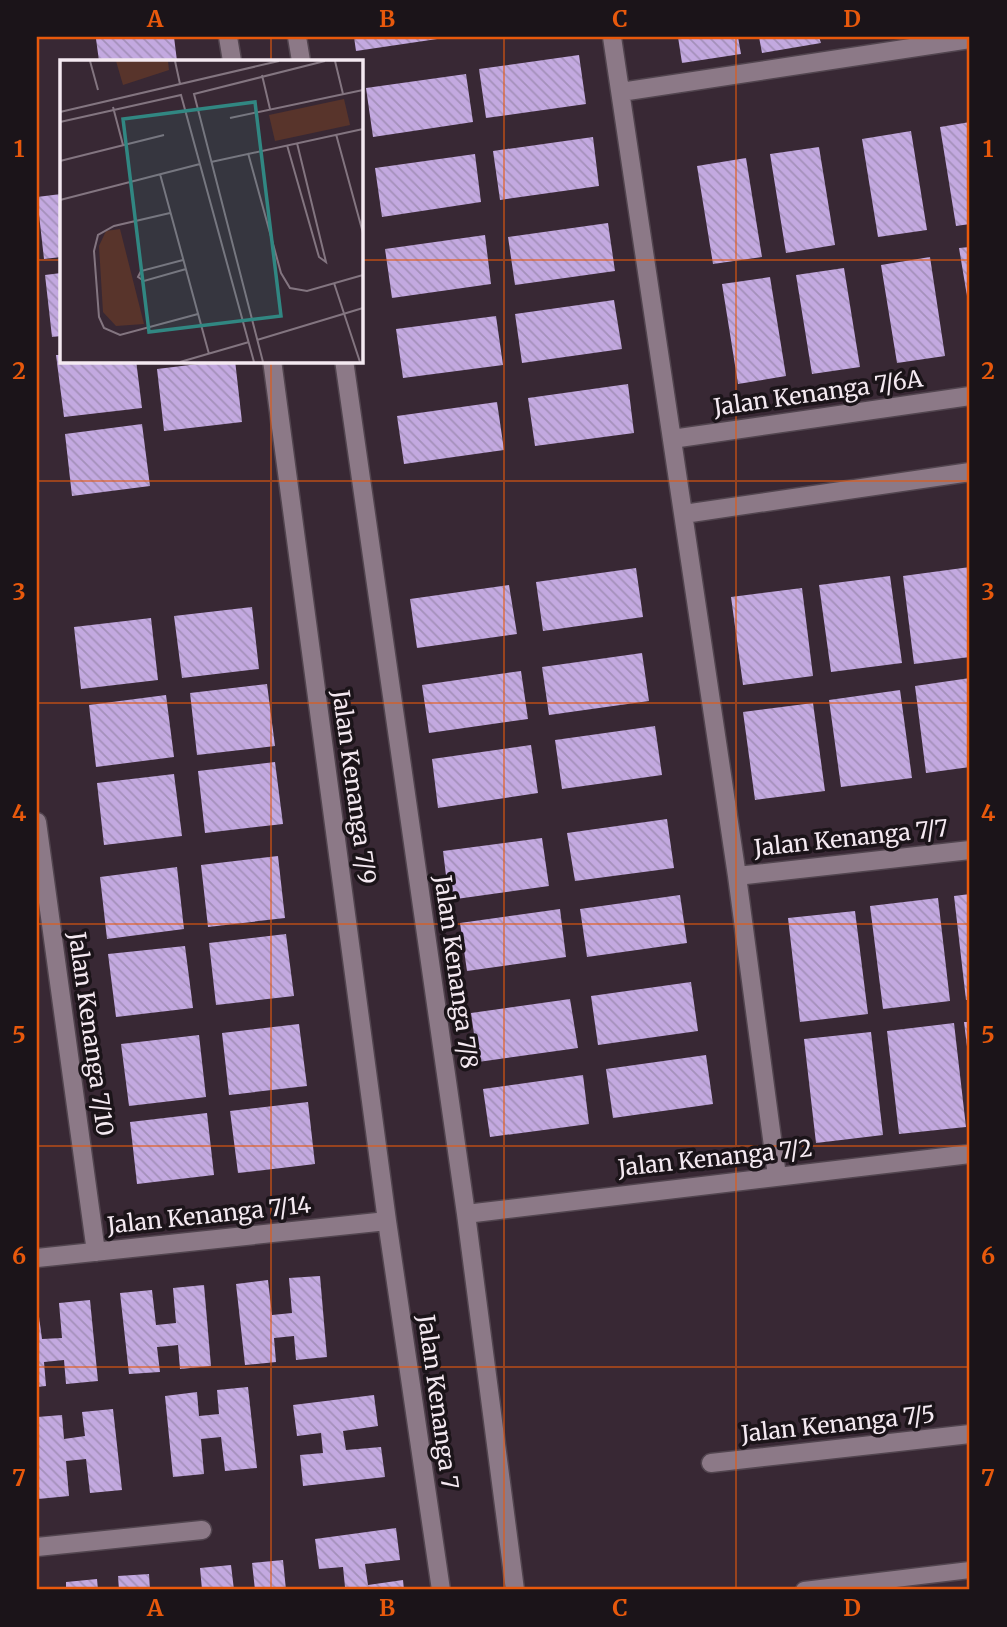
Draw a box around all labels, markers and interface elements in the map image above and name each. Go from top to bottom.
text: A [146,4,164,33]
text: B [379,4,395,33]
text: C [612,4,628,33]
text: D [843,4,861,33]
inset map [60,60,362,362]
text: 1 [14,134,25,163]
text: 1 [983,134,994,163]
text: 2 [12,356,26,385]
text: 2 [981,356,995,385]
street label: Jalan Kenanga 7/6A [711,363,925,422]
text: 3 [12,577,26,606]
text: 3 [981,577,995,606]
street label: Jalan Kenanga 7/9 [326,687,382,886]
text: 4 [12,798,27,827]
text: 4 [981,798,996,827]
street label: Jalan Kenanga 7/7 [751,813,949,862]
street label: Jalan Kenanga 7/8 [428,872,484,1071]
street label: Jalan Kenanga 7/10 [63,929,120,1138]
text: 5 [12,1020,26,1049]
text: 5 [981,1020,995,1049]
street label: Jalan Kenanga 7/2 [615,1133,814,1182]
street label: Jalan Kenanga 7/14 [105,1189,312,1240]
text: 6 [12,1241,26,1270]
text: 6 [981,1241,995,1270]
street label: Jalan Kenanga 7 [412,1312,465,1491]
street label: Jalan Kenanga 7/5 [739,1399,936,1448]
text: 7 [12,1463,26,1492]
text: 7 [981,1463,995,1492]
text: A [146,1593,164,1622]
text: B [379,1593,395,1622]
text: C [612,1593,628,1622]
text: D [843,1593,861,1622]

